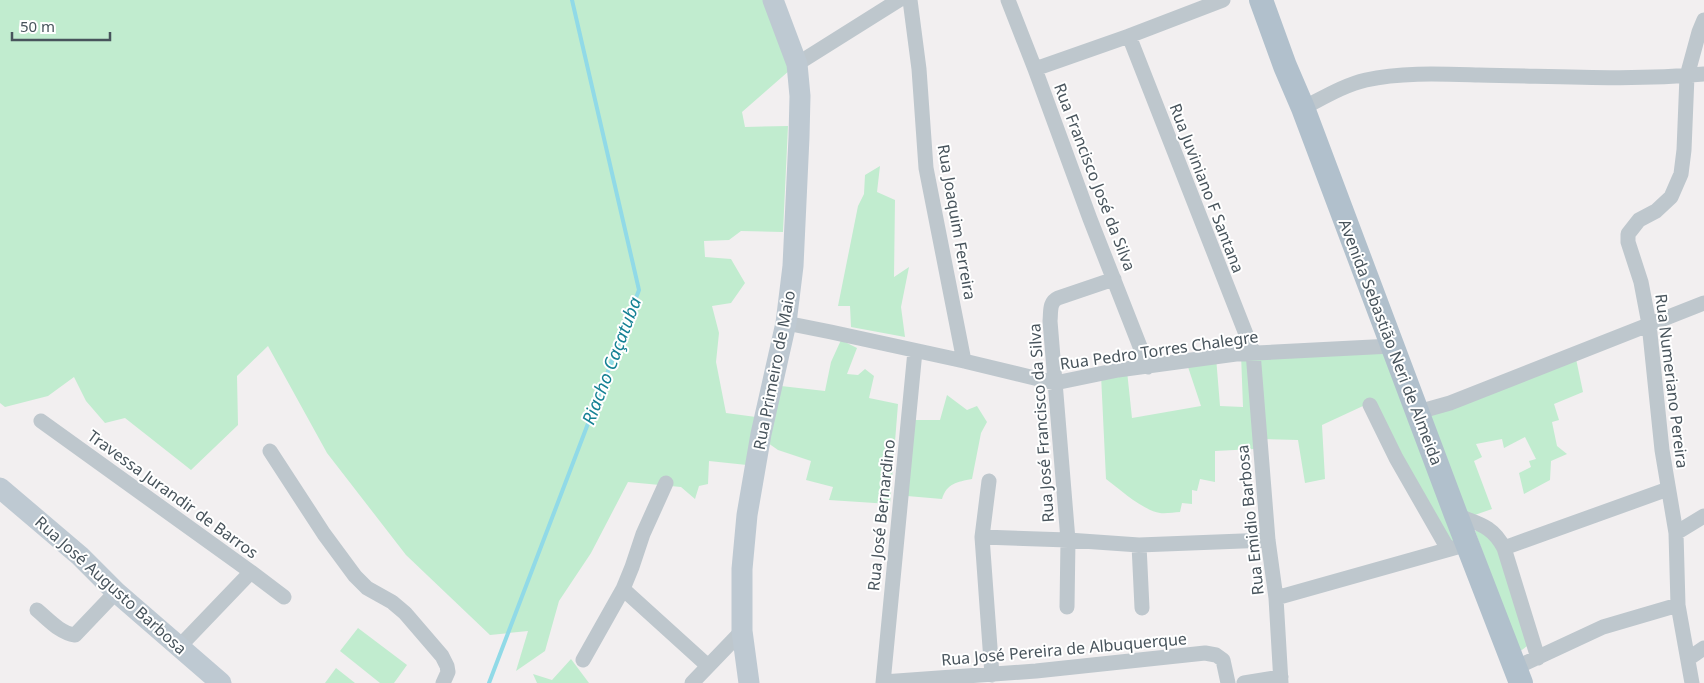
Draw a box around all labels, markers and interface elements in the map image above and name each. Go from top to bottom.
scale bar [12,10,110,42]
text: 50 m [20,16,55,36]
street label: Rua Francisco José da Silva [1049,80,1141,274]
street label: Rua Juviniano F Santana [1164,100,1250,276]
street label: Rua Joaquim Ferreira [932,142,982,302]
street label: Avenida Sebastião Neri de Almeida [1334,216,1448,468]
street label: Rua Primeiro de Maio [748,288,800,452]
street label: Rua Numeriano Pereira [1650,292,1694,470]
water label: Riacho Caçatuba [576,293,646,428]
street label: Rua José Francisco da Silva [1023,323,1059,523]
street label: Rua Pedro Torres Chalegre [1058,325,1260,375]
street label: Travessa Jurandir de Barros [83,425,263,563]
street label: Rua José Bernardino [862,438,900,592]
street label: Rua Emidio Barbosa [1231,444,1269,596]
street label: Rua José Augusto Barbosa [30,511,192,659]
street label: Rua José Pereira de Albuquerque [940,627,1188,671]

